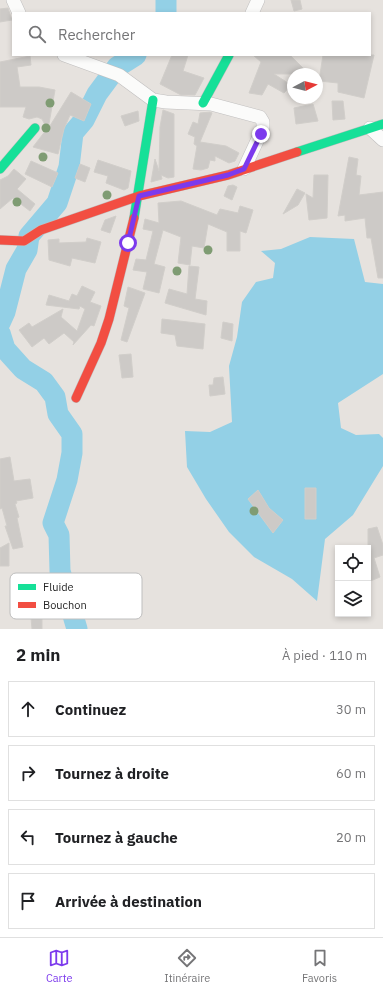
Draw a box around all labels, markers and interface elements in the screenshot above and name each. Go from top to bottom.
search box [12,12,371,56]
icon: search [26,23,48,45]
text: Rechercher [58,25,135,44]
north arrow [287,68,323,104]
route end [252,125,270,143]
route start [119,234,137,252]
map controls [335,545,371,617]
button: locate [335,545,371,581]
legend [10,573,142,619]
text: Fluide [43,580,74,594]
button: layers [335,581,371,617]
text: Bouchon [43,598,87,612]
text: 2 min [16,644,60,666]
text: À pied · 110 m [282,647,367,664]
icon: ahead [17,698,39,720]
text: Continuez [55,700,126,719]
text: 30 m [336,701,366,718]
icon: right [17,762,39,784]
text: Tournez à droite [55,764,169,783]
text: 60 m [336,765,366,782]
icon: left [17,826,39,848]
text: Tournez à gauche [55,828,178,847]
text: 20 m [336,829,366,846]
icon: arrive [17,890,39,912]
text: Arrivée à destination [55,892,202,911]
tab: Carte [46,947,73,985]
tab: Itinéraire [164,947,210,985]
tab: Favoris [302,947,337,985]

